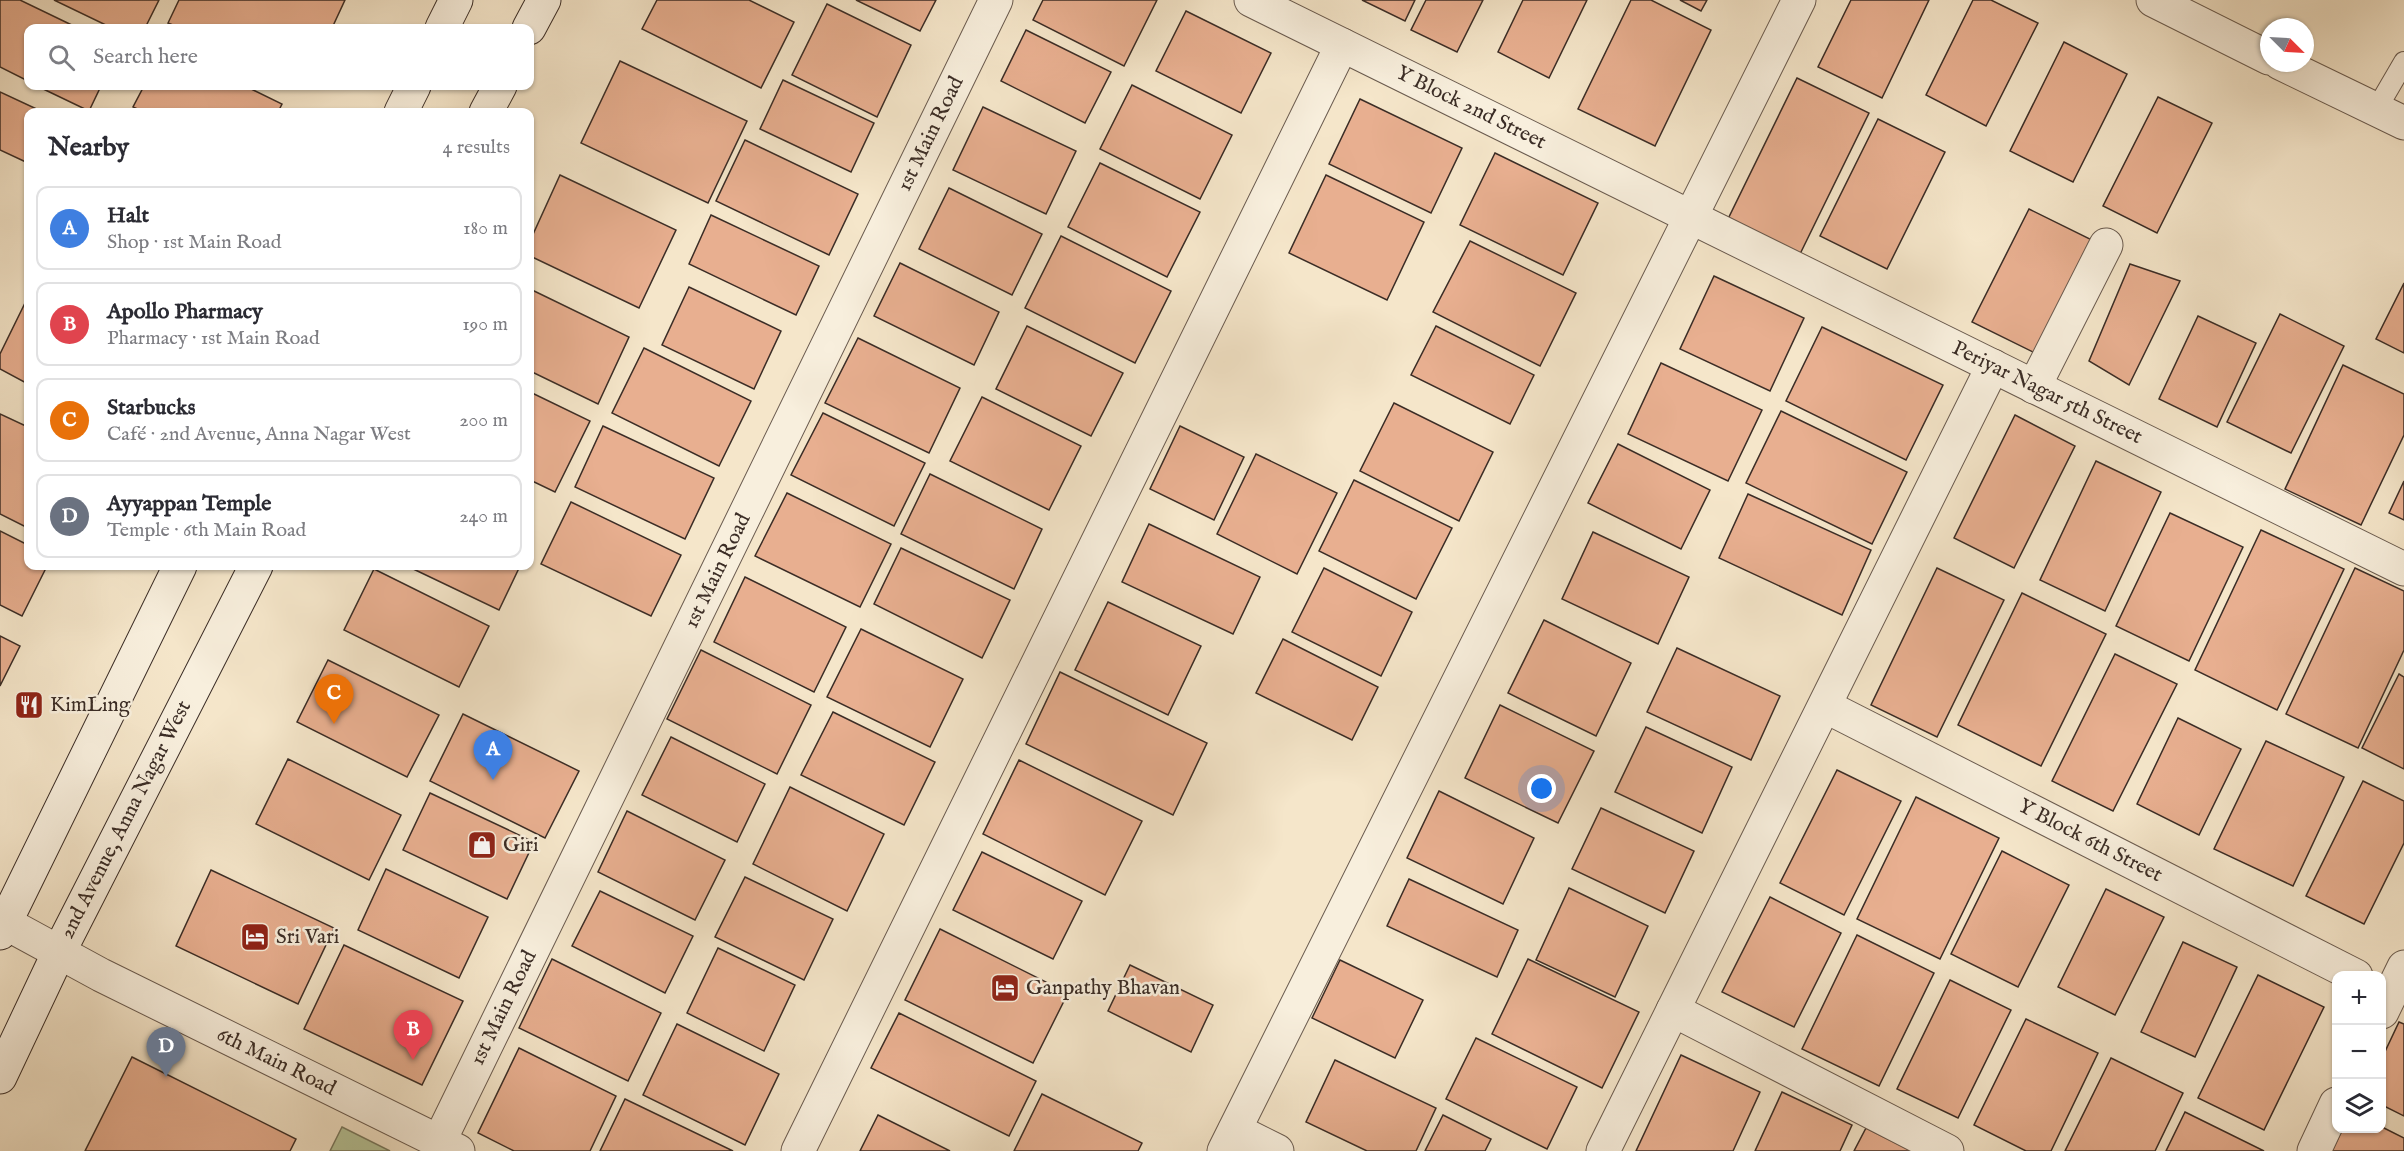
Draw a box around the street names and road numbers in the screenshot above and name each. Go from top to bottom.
street label: Y Block 2nd Street [1392,60,1550,156]
street label: 1st Main Road [892,71,971,196]
street label: Periyar Nagar 5th Street [1947,335,2147,451]
street label: 1st Main Road [679,508,758,633]
street label: 2nd Avenue, Anna Nagar West [54,696,198,944]
street label: Y Block 6th Street [2013,793,2167,889]
street label: 1st Main Road [465,945,544,1070]
street label: 6th Main Road [212,1021,341,1103]

